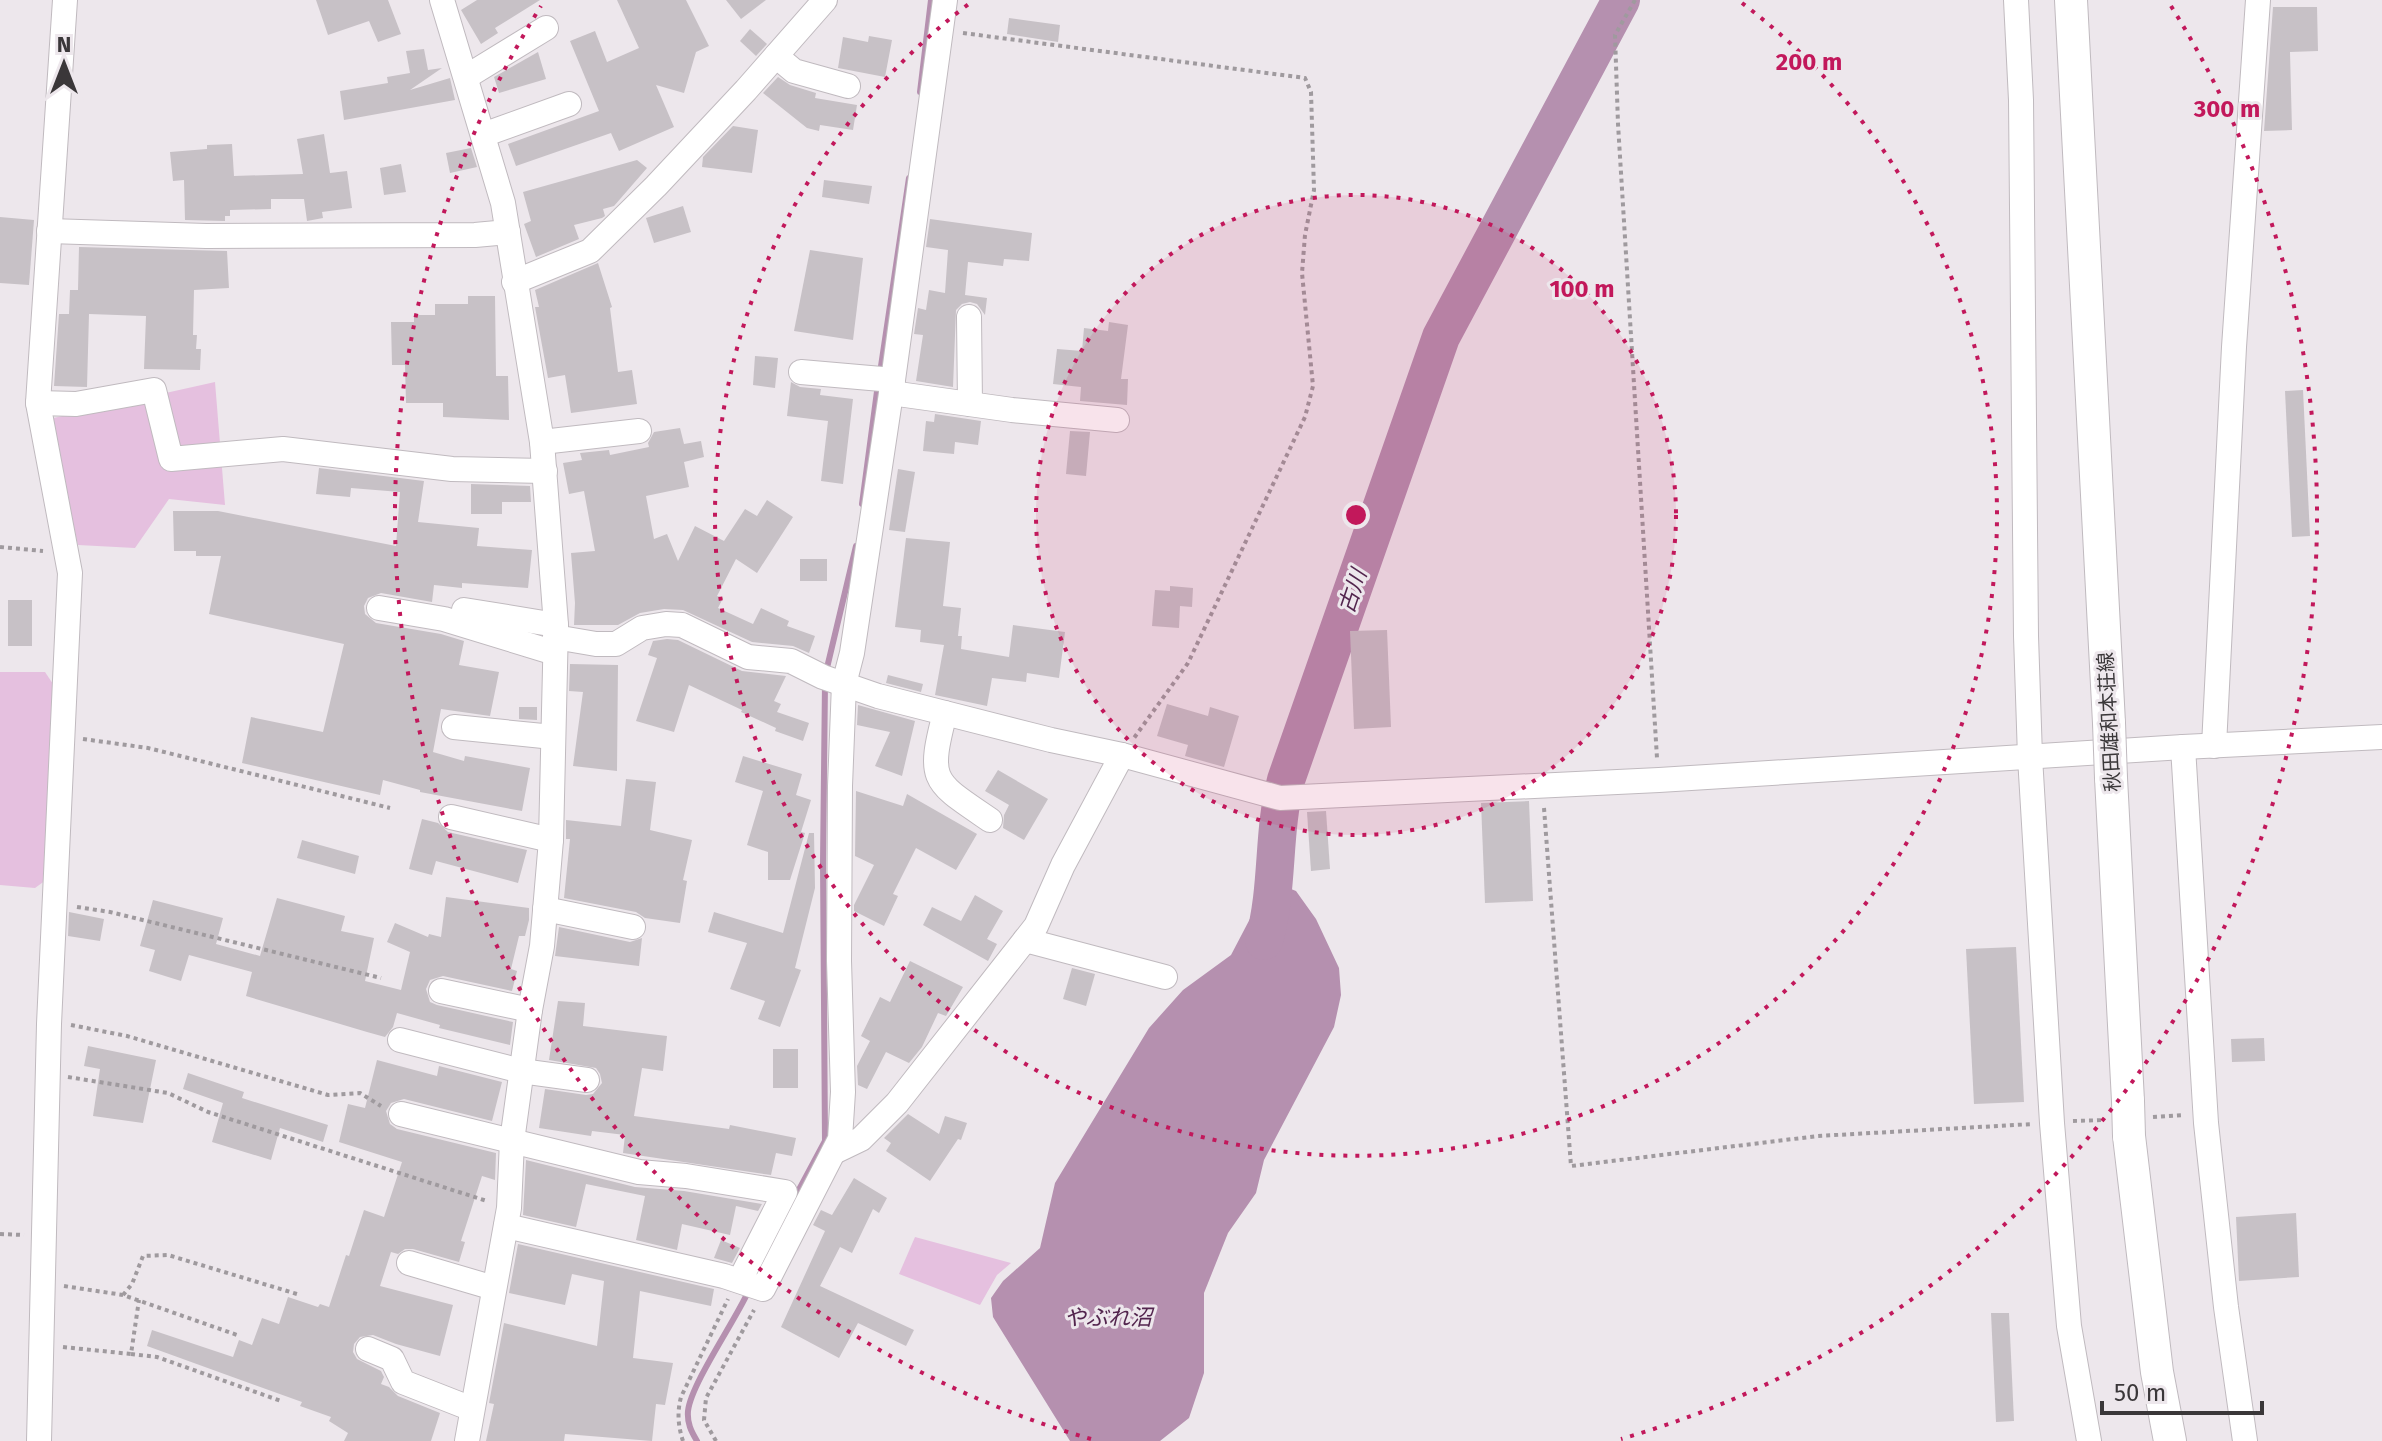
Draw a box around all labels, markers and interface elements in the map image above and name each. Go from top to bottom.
north arrow [24,24,104,104]
text: N [57,31,71,58]
text: 200 m [1776,48,1842,76]
text: 300 m [2193,95,2260,123]
text: 100 m [1549,275,1615,303]
centre of rings [1342,501,1370,529]
water label: 古川 [1333,564,1373,616]
street label: 秋田雄和本荘線 [2093,651,2125,793]
water label: やぶれ沼 [1064,1304,1155,1331]
scale bar [2102,1365,2262,1415]
text: 50 m [2114,1379,2166,1407]

